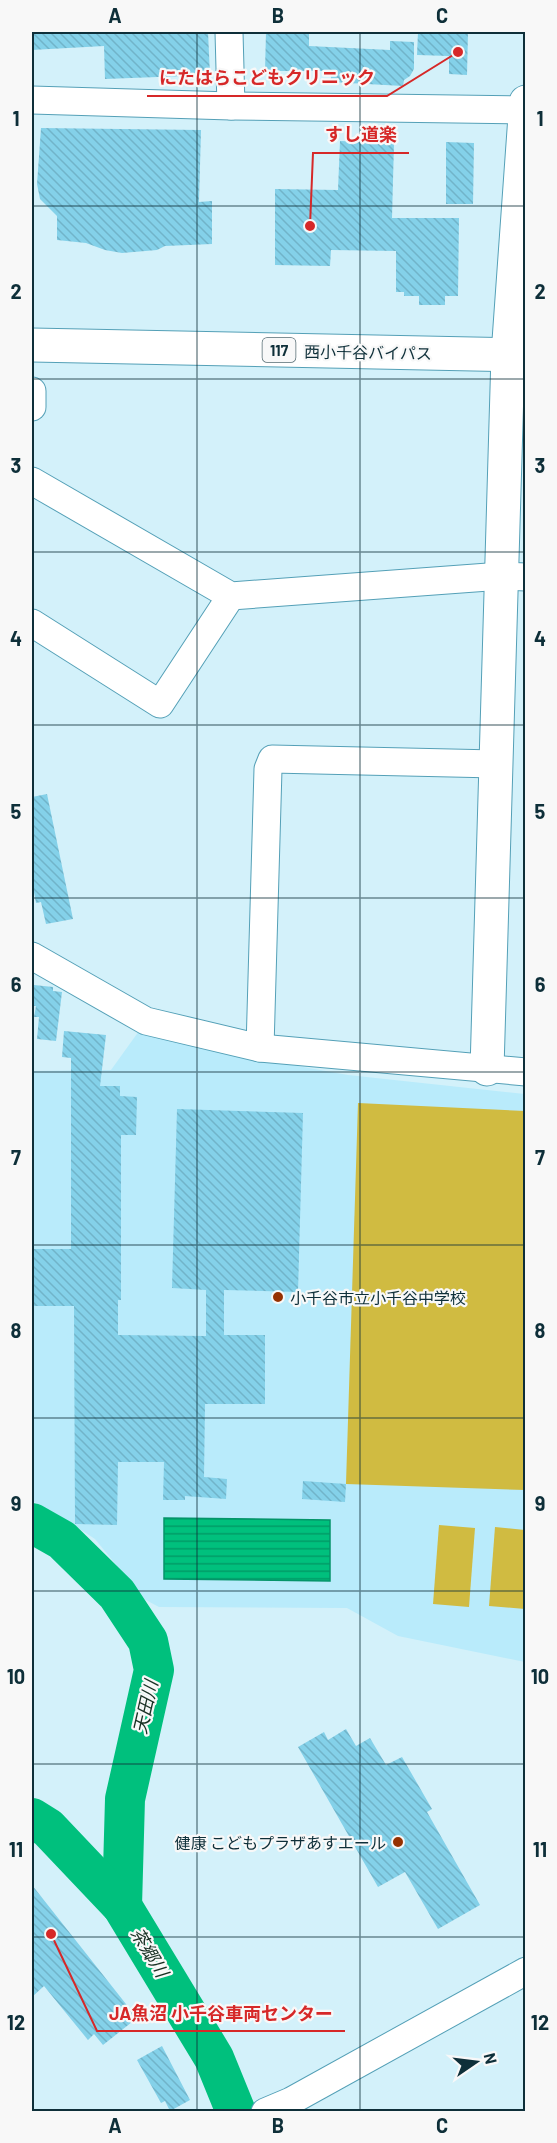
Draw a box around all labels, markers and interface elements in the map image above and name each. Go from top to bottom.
text: A [108,3,122,27]
text: B [272,3,284,27]
text: C [436,3,448,27]
callout: にたはらこどもクリニック [147,60,387,96]
text: にたはらこどもクリニック [159,66,375,88]
text: 1 [12,106,20,130]
text: 1 [536,106,544,130]
callout: すし道楽 [313,117,409,153]
text: すし道楽 [325,123,397,145]
text: 2 [10,279,22,303]
text: 2 [534,279,546,303]
road number: 117 [262,338,296,362]
street label: 西小千谷バイパス [304,341,432,363]
text: 3 [11,453,21,477]
text: 3 [535,453,545,477]
text: 4 [10,626,22,650]
text: 4 [534,626,546,650]
text: 5 [11,799,22,823]
text: 5 [535,799,546,823]
text: 6 [11,972,22,996]
text: 6 [535,972,546,996]
text: 7 [11,1145,21,1169]
text: 7 [535,1145,545,1169]
place label: 小千谷市立小千谷中学校 [290,1288,466,1307]
marker: 小千谷市立小千谷中学校 [271,1290,285,1304]
text: 8 [11,1318,22,1342]
text: 8 [535,1318,546,1342]
text: 9 [11,1491,21,1515]
text: 9 [535,1491,545,1515]
text: 10 [7,1664,25,1688]
text: 10 [531,1664,549,1688]
water label: 天田川 [128,1676,162,1736]
place label: 健康 こどもプラザあすエール [175,1833,386,1852]
marker: 健康 こどもプラザあすエール [391,1835,405,1849]
text: 11 [9,1837,23,1861]
text: 11 [533,1837,547,1861]
water label: 茶郷川 [127,1923,174,1983]
callout: JA魚沼 小千谷車両センター [97,1995,345,2031]
text: JA魚沼 小千谷車両センター [109,2002,333,2024]
text: 12 [7,2010,25,2034]
text: 12 [531,2010,549,2034]
north arrow [446,2032,506,2092]
text: N [481,2051,502,2066]
text: A [108,2113,122,2137]
text: B [272,2113,284,2137]
text: C [436,2113,448,2137]

